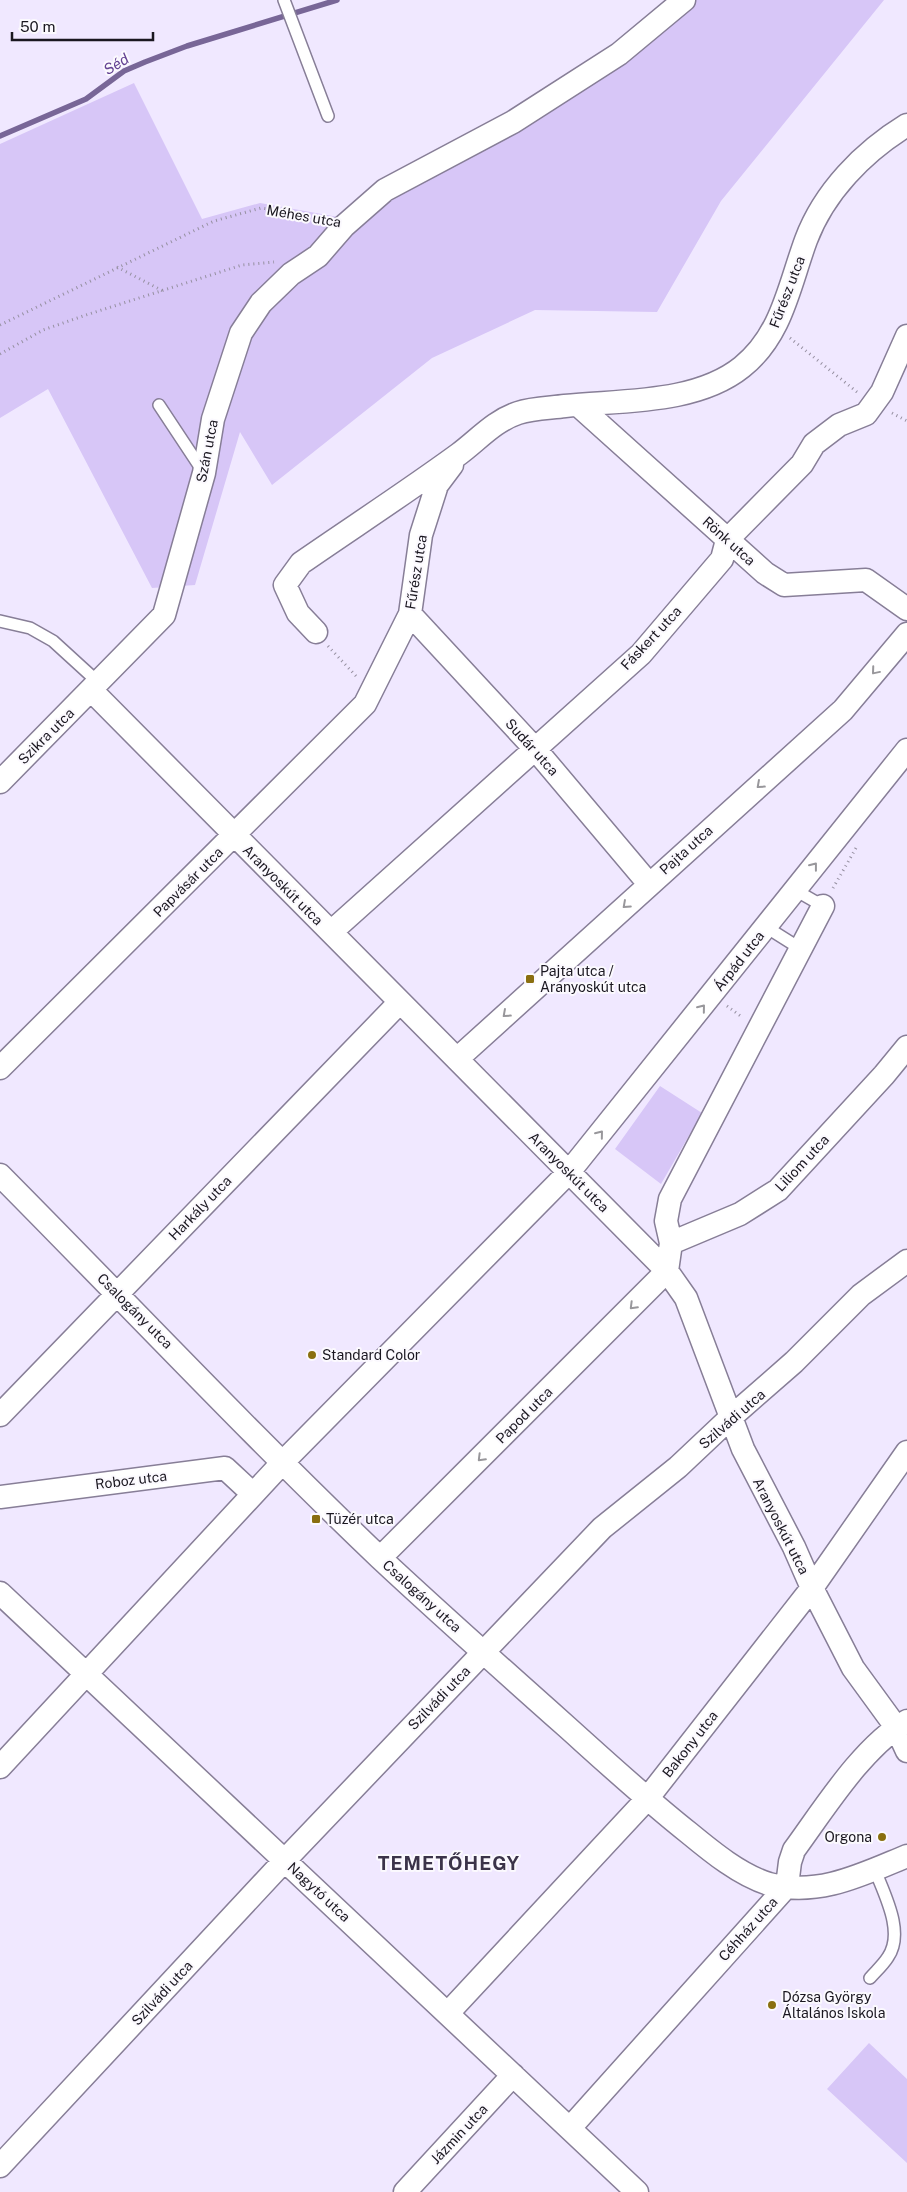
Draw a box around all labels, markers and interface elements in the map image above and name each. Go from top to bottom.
scale bar [12,10,154,42]
text: 50 m [20,18,55,35]
water label: Séd [100,50,132,78]
street label: Méhes utca [266,202,342,230]
street label: Fűrész utca [766,254,808,330]
street label: Szán utca [193,418,221,484]
street label: Rönk utca [699,513,759,569]
street label: Fűrész utca [402,533,430,611]
street label: Fáskert utca [617,603,685,673]
one-way arrow [873,665,881,674]
street label: Szikra utca [15,705,77,767]
street label: Sudár utca [502,715,562,779]
one-way arrow [756,779,765,788]
street label: Pajta utca [656,822,716,878]
street label: Aranyoskút utca [240,842,326,928]
street label: Papvásár utca [150,844,226,920]
one-way arrow [808,863,817,872]
one-way arrow [622,899,631,908]
street label: Árpád utca [710,927,767,994]
place label: Pajta utca / Aranyoskút utca [540,963,646,995]
marker: Pajta utca / Aranyoskút utca [524,973,536,985]
one-way arrow [696,1004,705,1013]
one-way arrow [502,1009,511,1018]
street label: Aranyoskút utca [526,1129,612,1215]
one-way arrow [594,1131,602,1140]
street label: Liliom utca [772,1131,832,1195]
street label: Harkály utca [165,1173,235,1243]
street label: Csalogány utca [94,1270,176,1352]
one-way arrow [630,1300,639,1309]
place label: Standard Color [322,1347,420,1363]
marker: Standard Color [306,1349,318,1361]
street label: Papod utca [492,1383,556,1447]
street label: Szilvádi utca [696,1386,768,1452]
one-way arrow [478,1452,487,1461]
street label: Roboz utca [94,1468,168,1492]
street label: Aranyoskút utca [750,1475,812,1577]
place label: Tüzér utca [326,1511,394,1527]
marker: Tüzér utca [310,1513,322,1525]
street label: Csalogány utca [380,1557,464,1635]
street label: Szilvádi utca [405,1663,473,1733]
street label: Bakony utca [659,1708,721,1780]
place label: Orgona [824,1829,872,1845]
marker: Orgona [876,1831,888,1843]
district label: TEMETŐHEGY [378,1852,520,1874]
street label: Nagytó utca [284,1859,354,1925]
street label: Céhház utca [715,1894,781,1964]
street label: Szilvádi utca [128,1958,196,2028]
place label: Dózsa György Általános Iskola [782,1989,886,2021]
marker: Dózsa György Általános Iskola [766,1999,778,2011]
street label: Jázmin utca [427,2101,491,2167]

